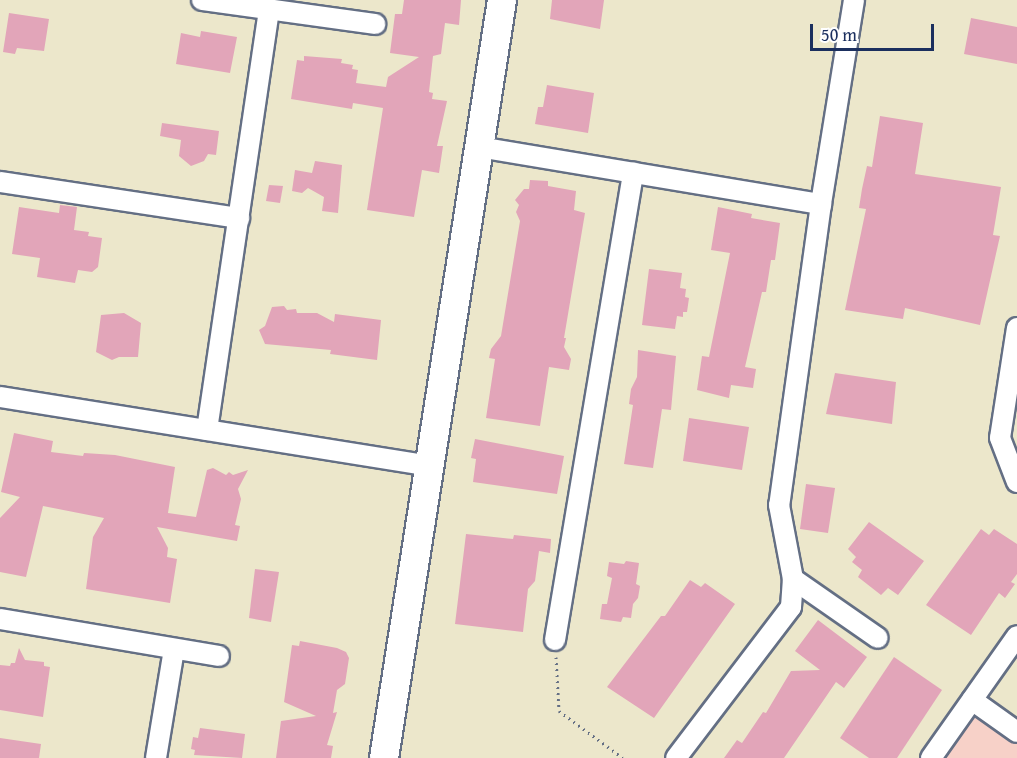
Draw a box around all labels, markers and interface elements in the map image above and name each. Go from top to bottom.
scale bar [813,12,938,50]
text: 50 m [821,21,857,48]

